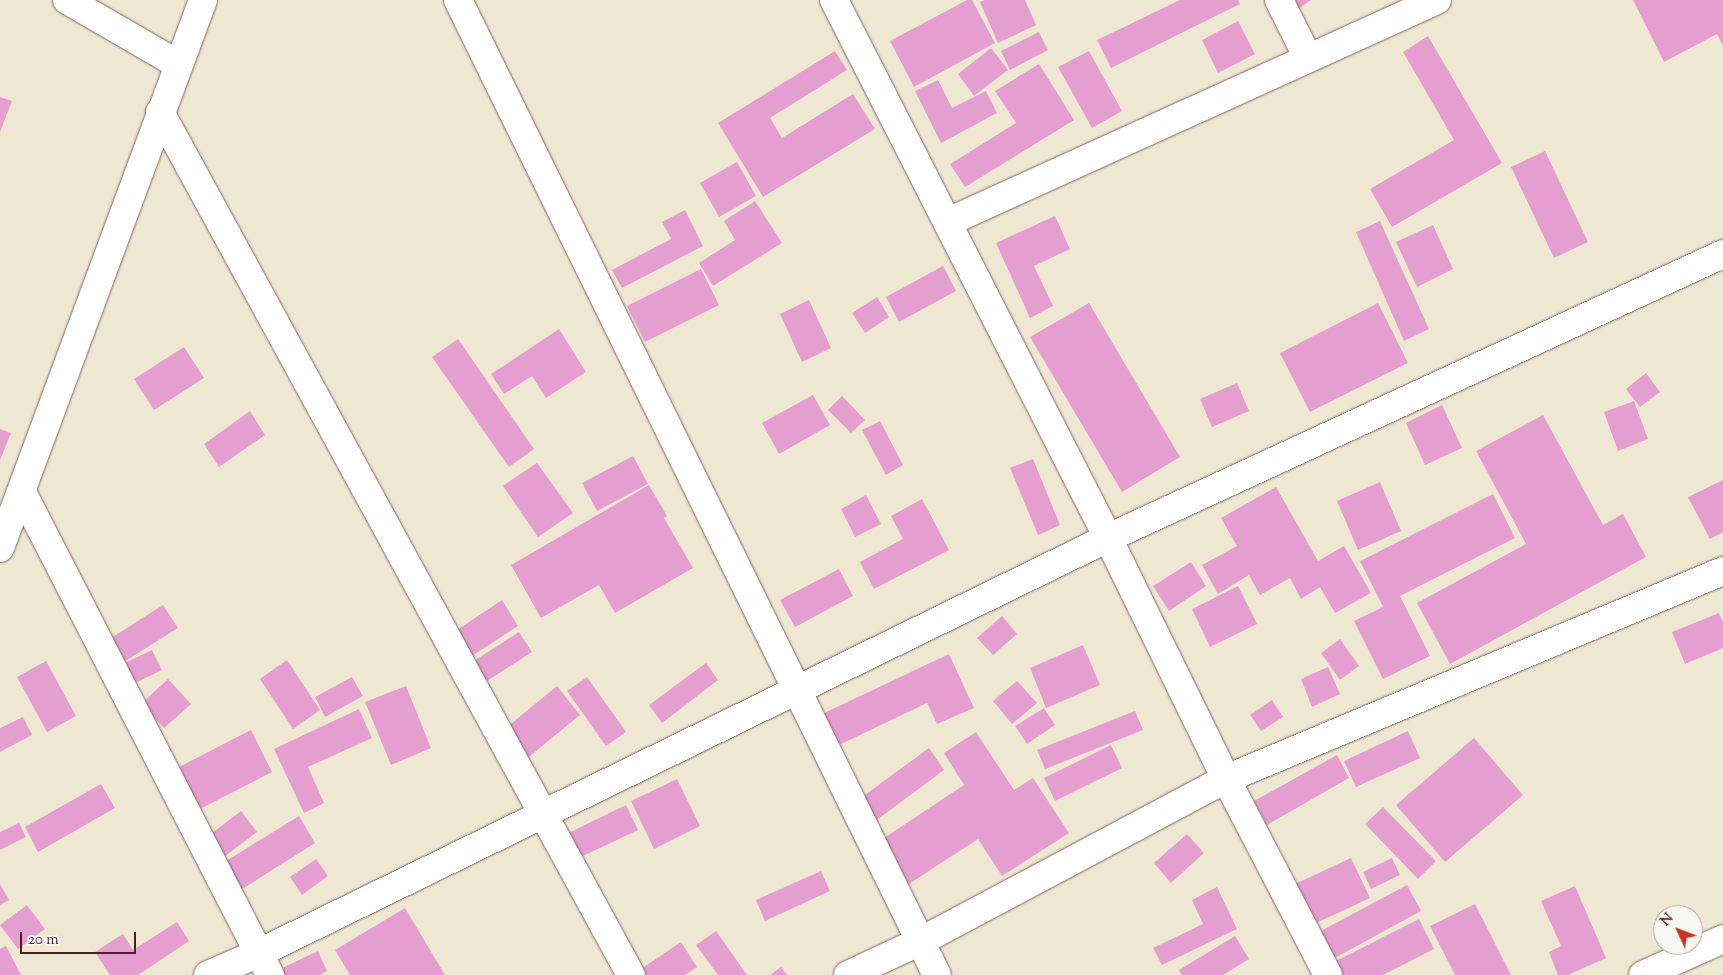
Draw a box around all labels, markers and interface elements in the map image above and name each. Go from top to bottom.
north arrow [1653,905,1703,955]
text: N [1657,910,1679,931]
scale bar [22,922,139,954]
text: 20 m [28,930,59,951]

